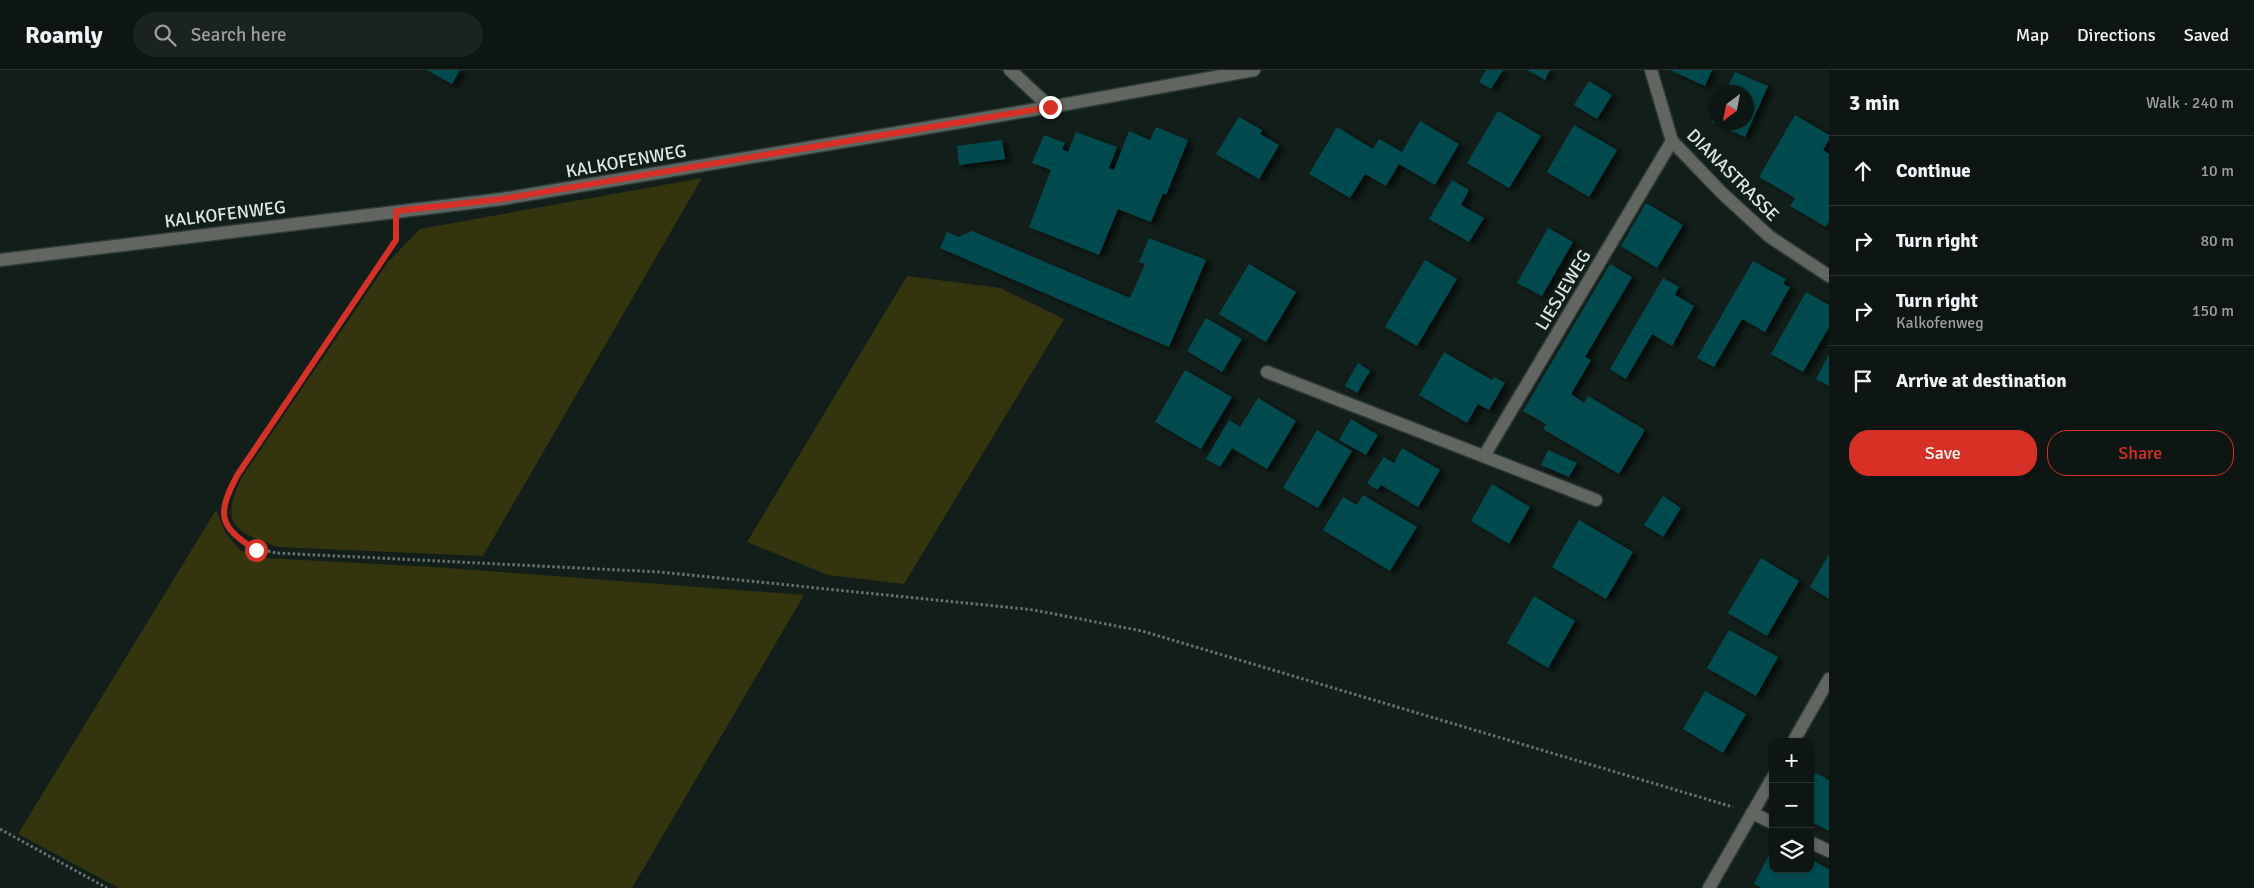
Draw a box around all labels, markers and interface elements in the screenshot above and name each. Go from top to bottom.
search box [133,12,483,57]
text: Roamly [25,20,103,50]
icon: search [151,21,179,49]
text: Search here [191,23,287,47]
text: Map [2016,24,2049,46]
text: Directions [2077,24,2156,46]
text: Saved [2184,24,2229,46]
north arrow [1709,85,1754,130]
text: 3 min [1849,90,1900,116]
text: Walk · 240 m [2146,93,2234,113]
route end [1039,96,1062,119]
street label: DIANASTRASSE [1682,124,1784,226]
street label: KALKOFENWEG [564,140,688,182]
icon: ahead [1849,157,1877,185]
text: Continue [1896,159,1971,183]
text: 10 m [2200,161,2234,181]
street label: KALKOFENWEG [163,196,287,232]
icon: right [1849,227,1877,255]
text: Turn right [1896,229,1978,253]
text: 80 m [2200,231,2234,251]
street label: LIESJEWEG [1530,246,1596,334]
text: Turn right [1896,289,1978,313]
icon: right [1849,297,1877,325]
text: 150 m [2192,301,2234,321]
text: Kalkofenweg [1896,313,1984,333]
icon: arrive [1849,367,1877,395]
text: Arrive at destination [1896,369,2067,393]
button: Save [1849,430,2037,476]
button: Share [2047,430,2234,476]
route start [245,539,268,562]
map controls [1769,738,1814,873]
button: + [1769,738,1814,783]
button: − [1769,783,1814,828]
button: layers [1769,828,1814,873]

